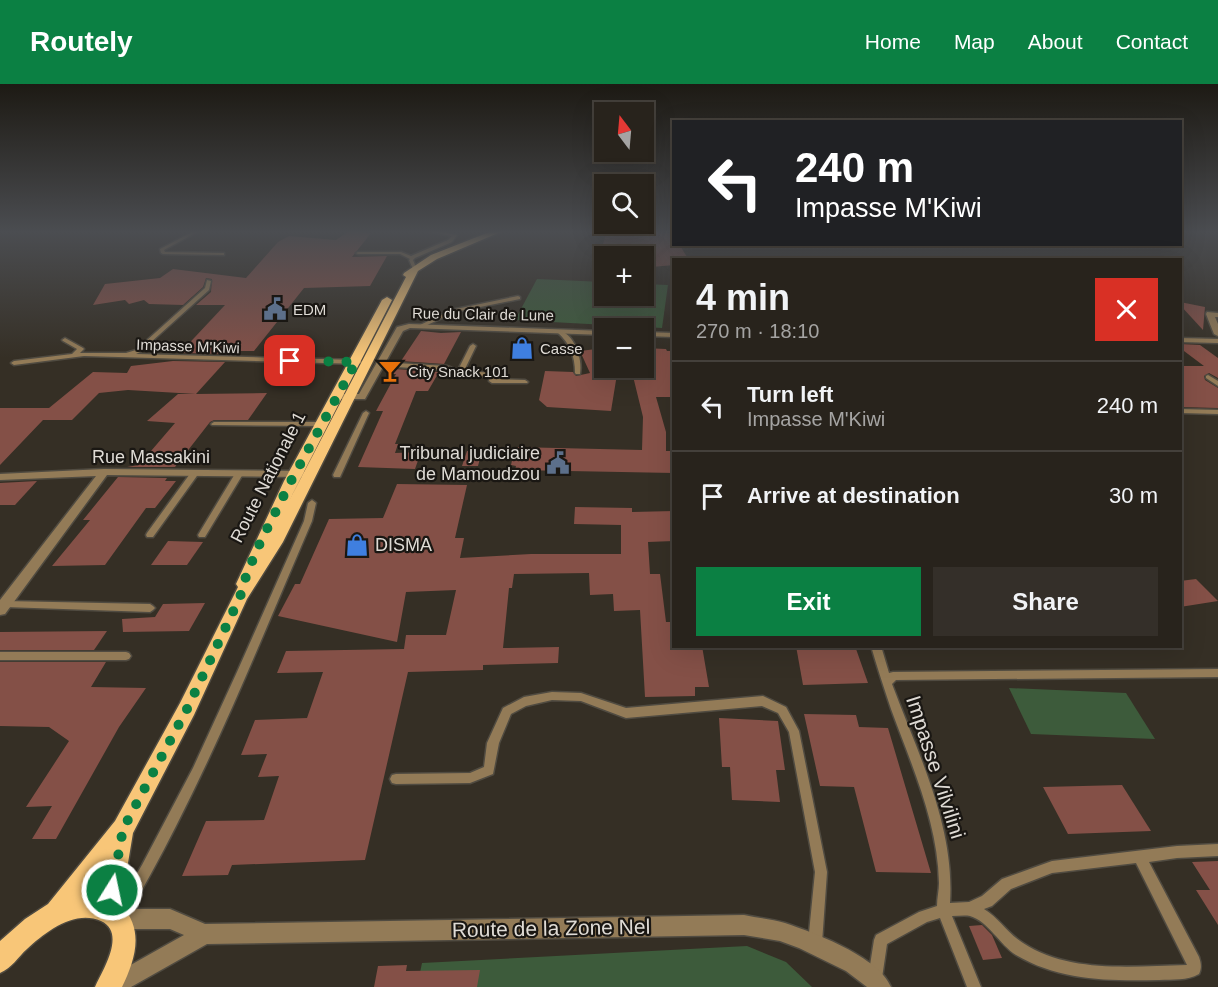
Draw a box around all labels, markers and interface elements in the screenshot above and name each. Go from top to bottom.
text: Routely [30,26,133,57]
text: Home [865,30,921,53]
text: Map [954,30,995,53]
text: About [1028,30,1083,53]
text: Contact [1116,30,1188,53]
north arrow [594,102,654,162]
map controls [594,102,654,378]
icon: left [696,144,774,222]
text: 240 m [795,144,914,191]
button: search [594,174,654,234]
text: Impasse M'Kiwi [795,193,982,223]
button: + [594,246,654,306]
text: 4 min [696,277,790,318]
button: close [1095,278,1158,341]
public building icon: EDM [262,296,288,322]
place label: EDM [293,301,326,318]
street label: Rue du Clair de Lune [412,304,554,324]
button: − [594,318,654,378]
text: 270 m · 18:10 [696,320,819,342]
pin [264,335,315,386]
shop icon: Casse [509,335,535,361]
street label: Impasse M'Kiwi [136,336,240,356]
place label: Casse [540,340,583,357]
icon: arrive [273,344,306,377]
bar icon: City Snack 101 [377,358,403,384]
place label: City Snack 101 [408,363,509,380]
text: Turn left [747,382,833,407]
icon: left [696,390,729,423]
text: 240 m [1097,393,1158,418]
street label: Route Nationale 1 [226,408,310,546]
text: Impasse M'Kiwi [747,408,885,430]
place label: Tribunal judiciaire de Mamoudzou [400,443,540,484]
street label: Rue Massakini [92,447,210,467]
public building icon: Tribunal judiciaire de Mamoudzou [545,450,571,476]
icon: arrive [696,480,729,513]
text: Arrive at destination [747,483,960,508]
text: 30 m [1109,483,1158,508]
shop icon: DISMA [344,532,370,558]
place label: DISMA [375,535,432,555]
button: Exit [696,567,921,636]
button: Share [933,567,1158,636]
street label: Impasse Vilvilini [902,693,970,841]
position arrow [80,858,144,922]
street label: Route de la Zone Nel [452,915,650,941]

